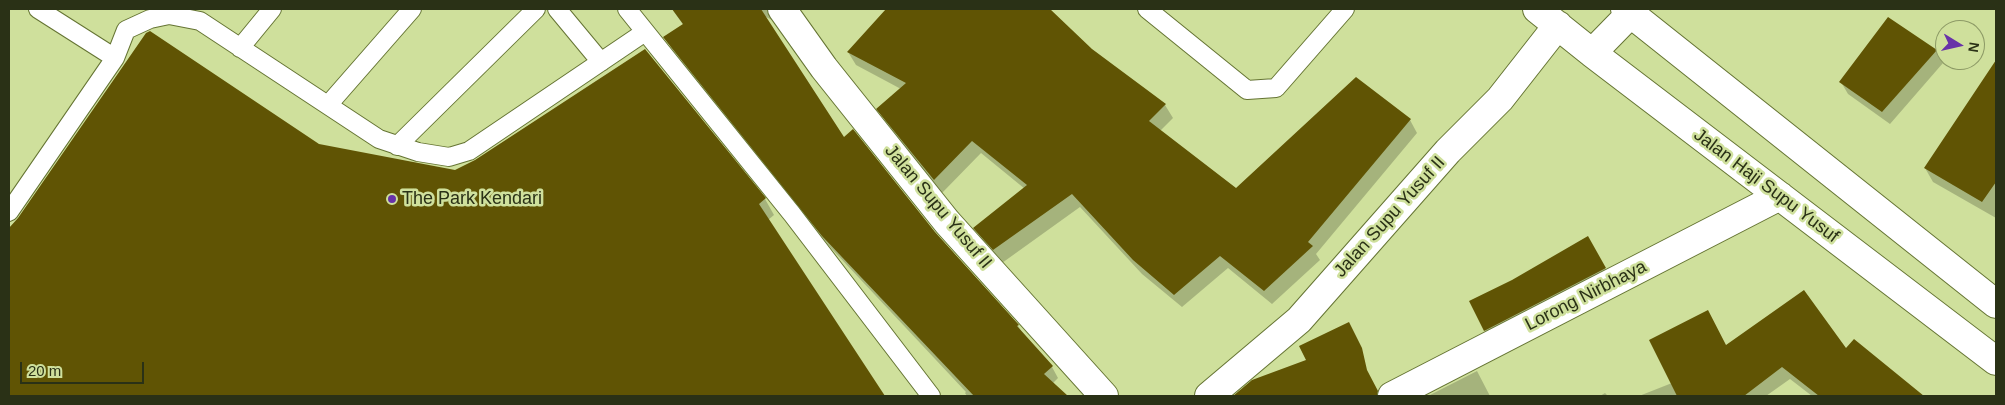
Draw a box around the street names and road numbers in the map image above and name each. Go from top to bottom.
street label: Jalan Haji Supu Yusuf [1689,124,1843,248]
street label: Jalan Supu Yusuf II [880,141,996,273]
street label: Jalan Supu Yusuf II [1330,152,1450,282]
street label: Lorong Nirbhaya [1522,256,1650,336]

